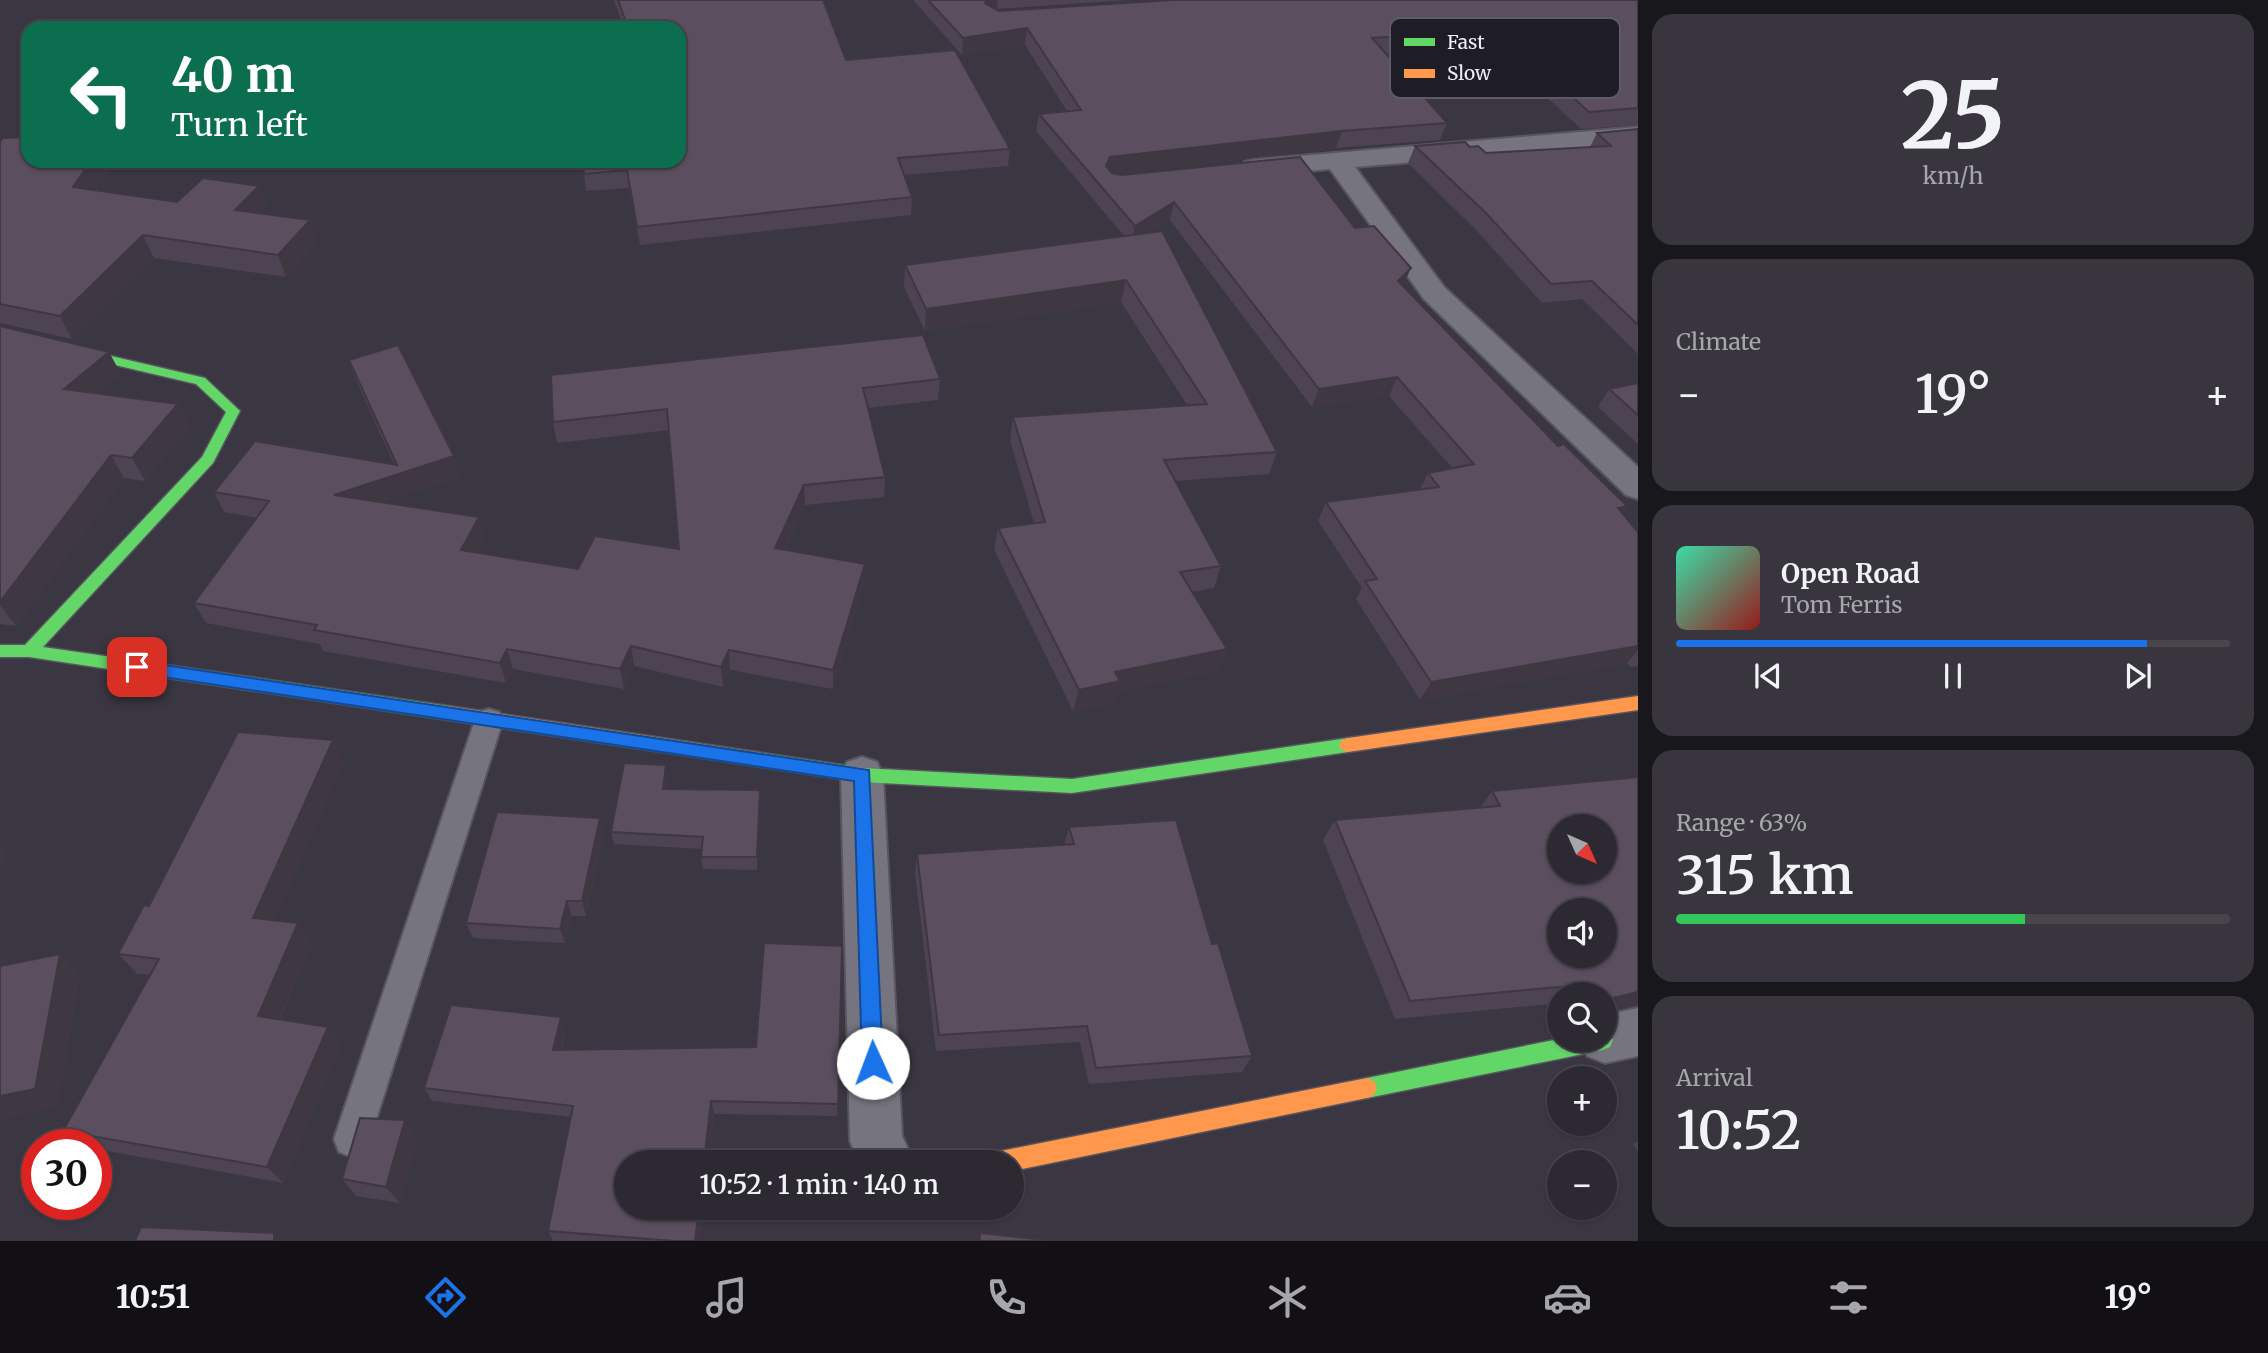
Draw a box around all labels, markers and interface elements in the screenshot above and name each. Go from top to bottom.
legend [1390,18,1620,98]
text: Fast [1447,30,1485,54]
text: 40 m [171,44,295,105]
icon: left [56,49,147,140]
text: 25 [1901,58,2005,173]
text: Slow [1447,61,1492,85]
text: Turn left [171,105,308,145]
text: km/h [1923,161,1983,190]
text: Climate [1676,327,1761,356]
text: 19° [1915,362,1991,427]
text: − [1676,371,1701,418]
text: + [2205,371,2230,418]
text: Open Road [1781,557,1920,590]
text: Tom Ferris [1781,590,1903,619]
pin [107,637,167,697]
icon: arrive [118,648,156,686]
icon: previous [1749,657,1787,695]
icon: pause [1934,657,1972,695]
icon: next [2119,657,2157,695]
text: Range · 63% [1676,808,1807,837]
north arrow [1547,814,1617,884]
map controls [1547,814,1617,1220]
text: 315 km [1676,843,1854,908]
button: sound [1547,898,1617,968]
button: search [1547,982,1617,1052]
position arrow [836,1026,910,1100]
text: Arrival [1676,1063,1753,1092]
button: + [1547,1066,1617,1136]
text: 10:52 [1676,1098,1801,1163]
speed limit sign: 30 [21,1129,112,1220]
button: − [1547,1150,1617,1220]
text: 10:52 · 1 min · 140 m [699,1168,939,1201]
icon: directions [421,1273,470,1322]
icon: music [702,1273,751,1322]
icon: phone [982,1273,1031,1322]
icon: climate [1263,1273,1312,1322]
icon: car [1543,1273,1592,1322]
icon: filters [1824,1273,1873,1322]
text: 10:51 [116,1277,190,1317]
text: 19° [2104,1277,2152,1317]

